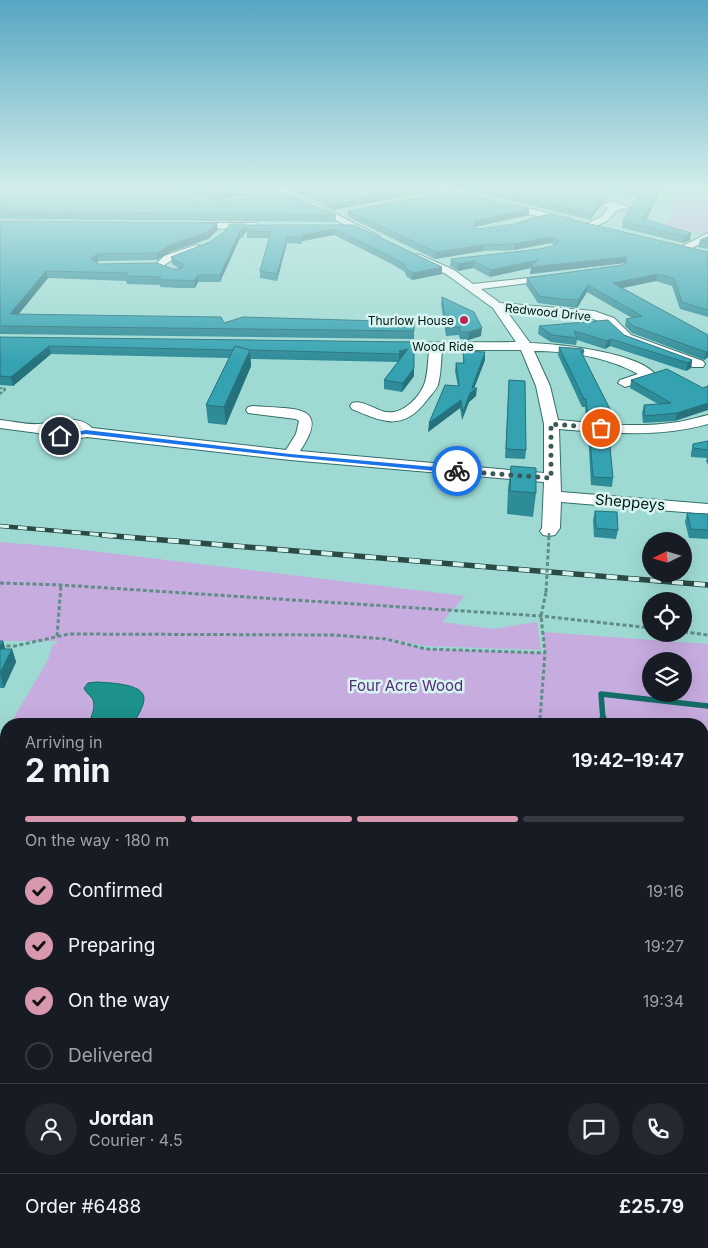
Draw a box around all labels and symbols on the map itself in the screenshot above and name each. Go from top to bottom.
street label: Redwood Drive [504,300,592,324]
place label: Thurlow House [368,313,454,328]
marker: Thurlow House [458,314,470,326]
street label: Wood Ride [412,339,474,354]
pin [580,407,622,449]
pin [39,415,81,457]
courier [432,446,482,496]
street label: Sheppeys [594,489,666,515]
north arrow [642,532,692,582]
park label: Four Acre Wood [349,676,463,695]

